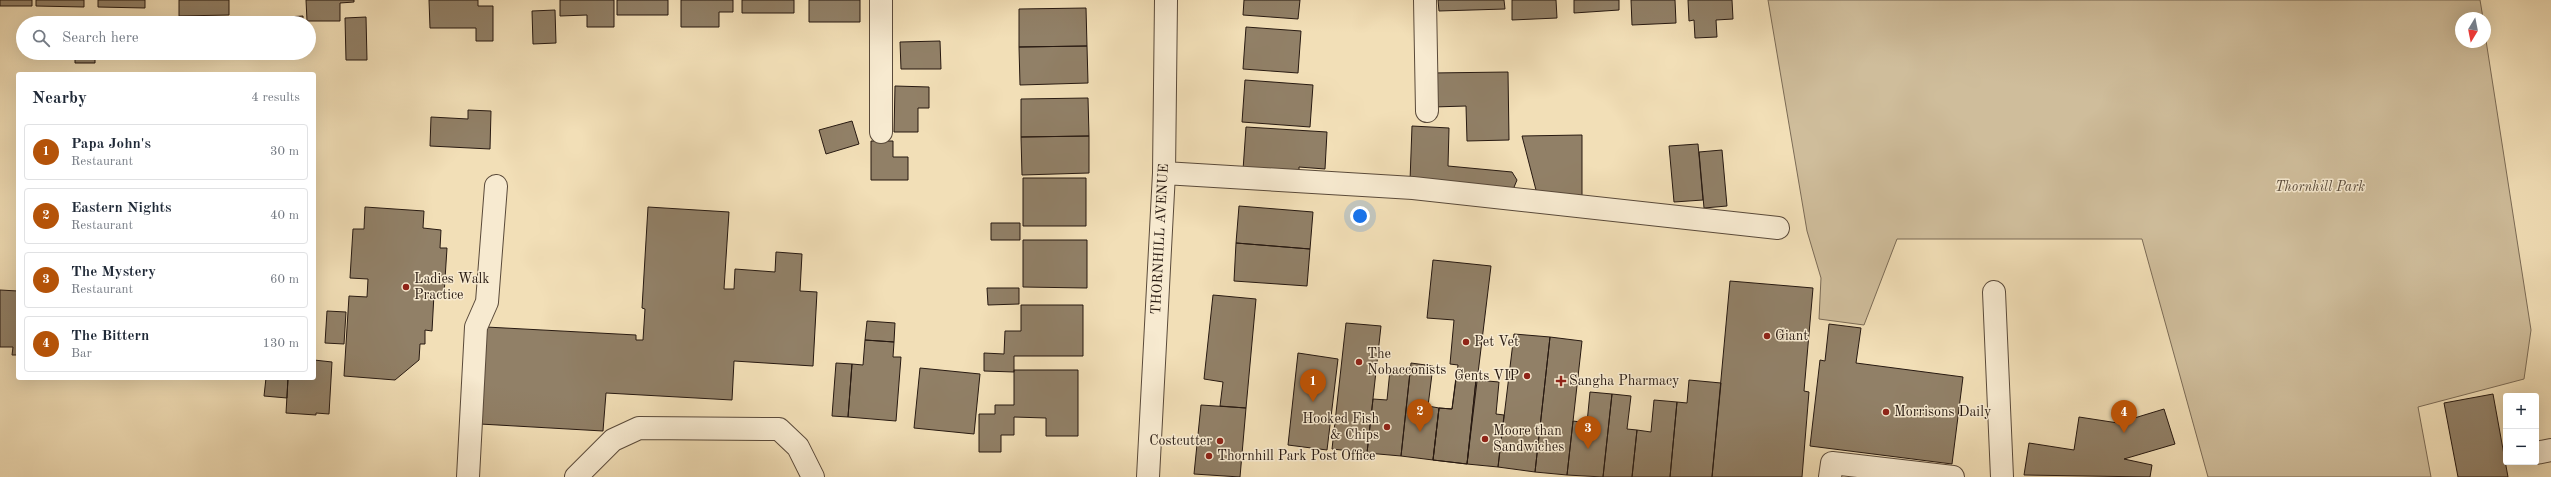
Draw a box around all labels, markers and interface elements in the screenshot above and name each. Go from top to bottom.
north arrow [2455,12,2491,48]
search box [16,16,316,60]
icon: search [30,27,52,49]
text: Search here [62,31,139,46]
text: Nearby [32,90,87,107]
text: 4 results [251,91,300,104]
text: Papa John's [71,137,151,152]
text: 1 [42,145,50,158]
text: 30 m [270,145,299,158]
text: Restaurant [71,155,133,168]
street label: THORNHILL AVENUE [1149,163,1171,315]
park label: Thornhill Park [2275,180,2365,194]
text: Eastern Nights [71,201,172,216]
your location [1350,206,1370,226]
text: 2 [42,209,50,222]
text: 40 m [270,209,299,222]
text: Restaurant [71,219,133,232]
text: The Mystery [71,265,156,280]
place label: Ladies Walk Practice [414,272,490,302]
text: 3 [42,273,50,286]
text: 60 m [270,273,299,286]
marker: Ladies Walk Practice [401,282,411,292]
text: Restaurant [71,283,133,296]
text: The Bittern [71,329,149,344]
place label: Giant [1775,329,1808,343]
marker: Giant [1762,331,1772,341]
place label: Pet Vet [1474,335,1519,349]
text: 4 [42,337,50,350]
text: 130 m [262,337,299,350]
marker: Pet Vet [1461,337,1471,347]
text: Bar [71,347,92,360]
place label: The Nobacconists [1367,347,1446,377]
marker: The Nobacconists [1354,357,1364,367]
pin: 1 [1300,369,1326,402]
place label: Gents VIP [1454,369,1519,383]
marker: Gents VIP [1522,371,1532,381]
place label: Sangha Pharmacy [1569,374,1680,388]
marker: Sangha Pharmacy [1556,376,1566,386]
map controls [2503,393,2539,465]
button: + [2503,393,2539,429]
pin: 2 [1407,399,1433,432]
pin: 4 [2111,400,2137,433]
place label: Morrisons Daily [1894,405,1992,419]
marker: Morrisons Daily [1881,407,1891,417]
place label: Hooked Fish & Chips [1302,412,1379,442]
pin: 3 [1575,416,1601,449]
marker: Hooked Fish & Chips [1382,422,1392,432]
place label: Moore than Sandwiches [1493,424,1564,454]
button: − [2503,429,2539,465]
place label: Costcutter [1149,434,1212,448]
marker: Moore than Sandwiches [1480,434,1490,444]
marker: Costcutter [1215,436,1225,446]
place label: Thornhill Park Post Office [1217,449,1376,463]
marker: Thornhill Park Post Office [1204,451,1214,461]

